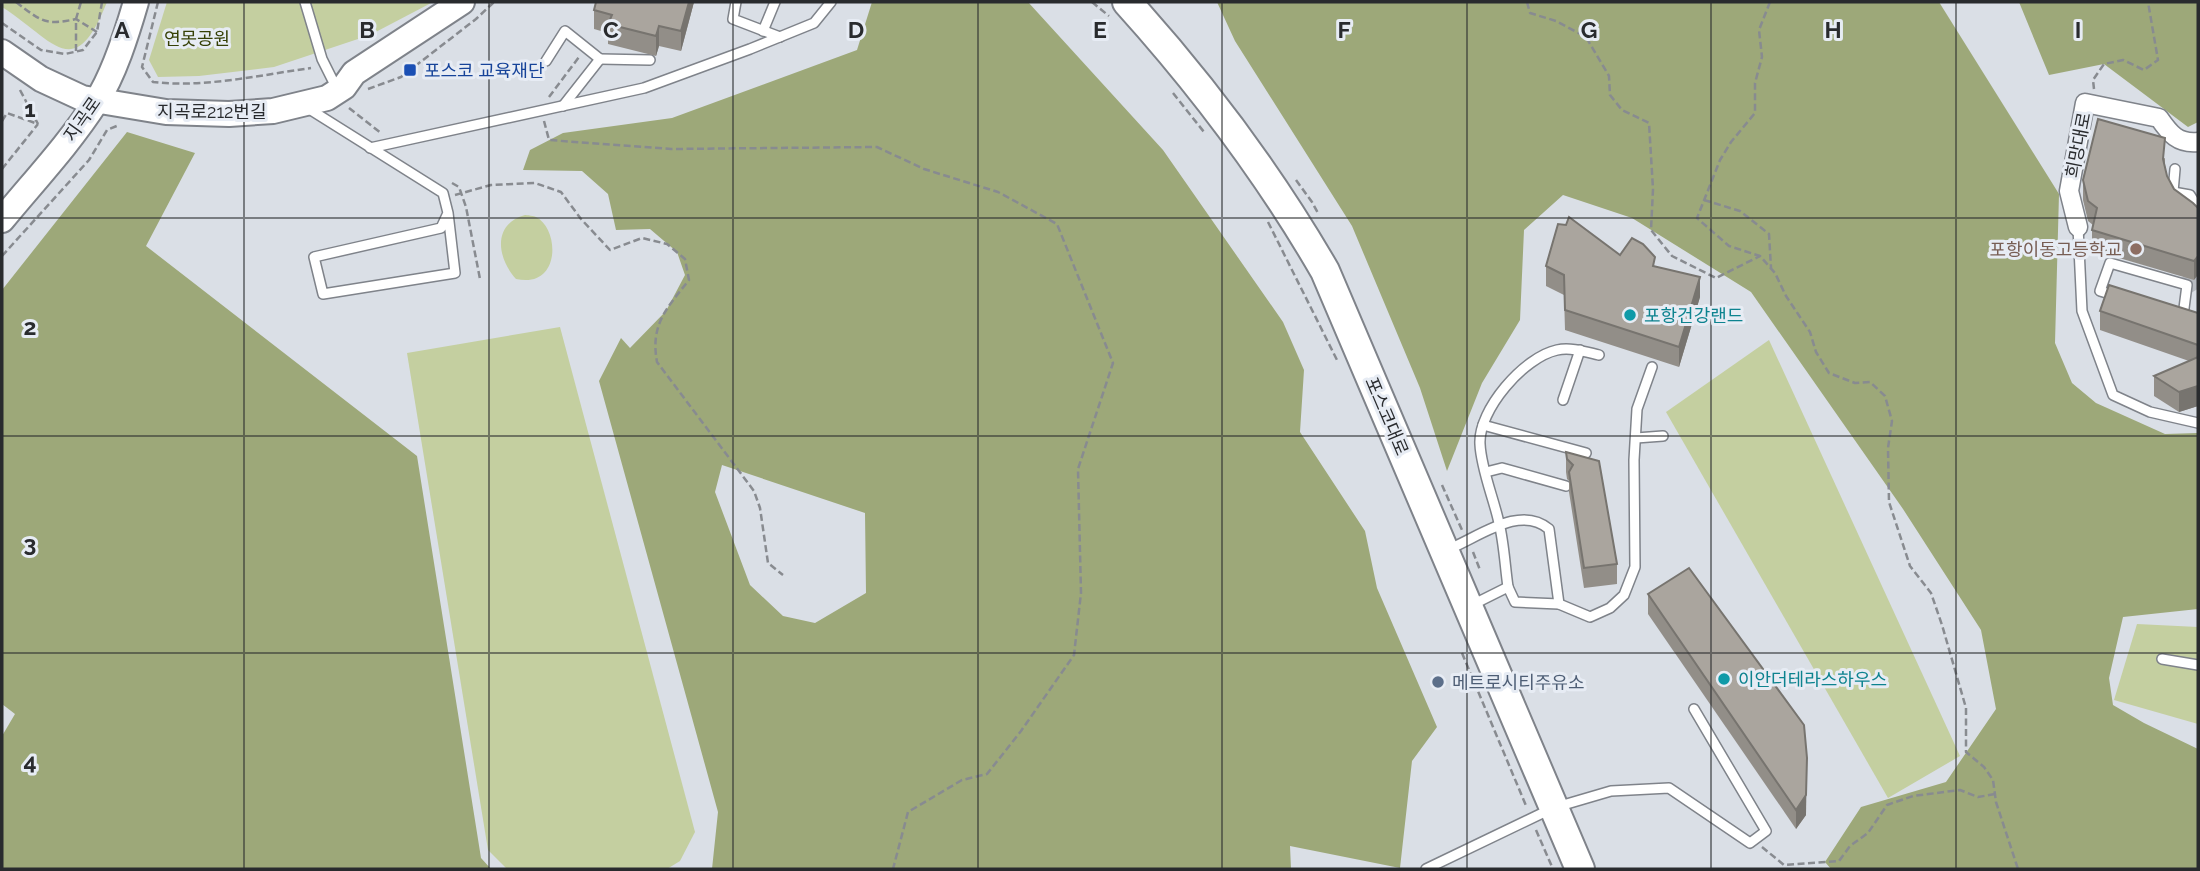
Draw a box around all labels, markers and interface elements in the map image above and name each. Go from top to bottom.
text: A [114,16,130,43]
text: B [359,16,375,43]
text: C [603,16,619,43]
text: D [848,16,864,43]
text: E [1093,16,1107,43]
text: F [1337,16,1351,43]
text: G [1581,16,1597,43]
text: H [1824,16,1842,43]
text: I [2075,16,2081,43]
park label: 연못공원 [164,28,230,49]
place label: 포스코 교육재단 [424,60,545,81]
marker: 포스코 교육재단 [402,62,418,78]
street label: 지곡로 [59,93,105,145]
text: 1 [24,95,36,122]
street label: 지곡로212번길 [157,101,267,122]
street label: 희망대로 [2061,110,2095,180]
place label: 포항이동고등학교 [1990,239,2122,260]
marker: 포항이동고등학교 [2128,241,2144,257]
place label: 포항건강랜드 [1644,305,1743,326]
marker: 포항건강랜드 [1622,307,1638,323]
text: 2 [24,313,36,340]
street label: 포스코대로 [1361,374,1413,458]
text: 3 [24,530,36,557]
place label: 이안더테라스하우스 [1738,669,1887,690]
marker: 이안더테라스하우스 [1716,671,1732,687]
place label: 메트로시티주유소 [1452,672,1584,693]
marker: 메트로시티주유소 [1430,674,1446,690]
text: 4 [23,748,37,775]

